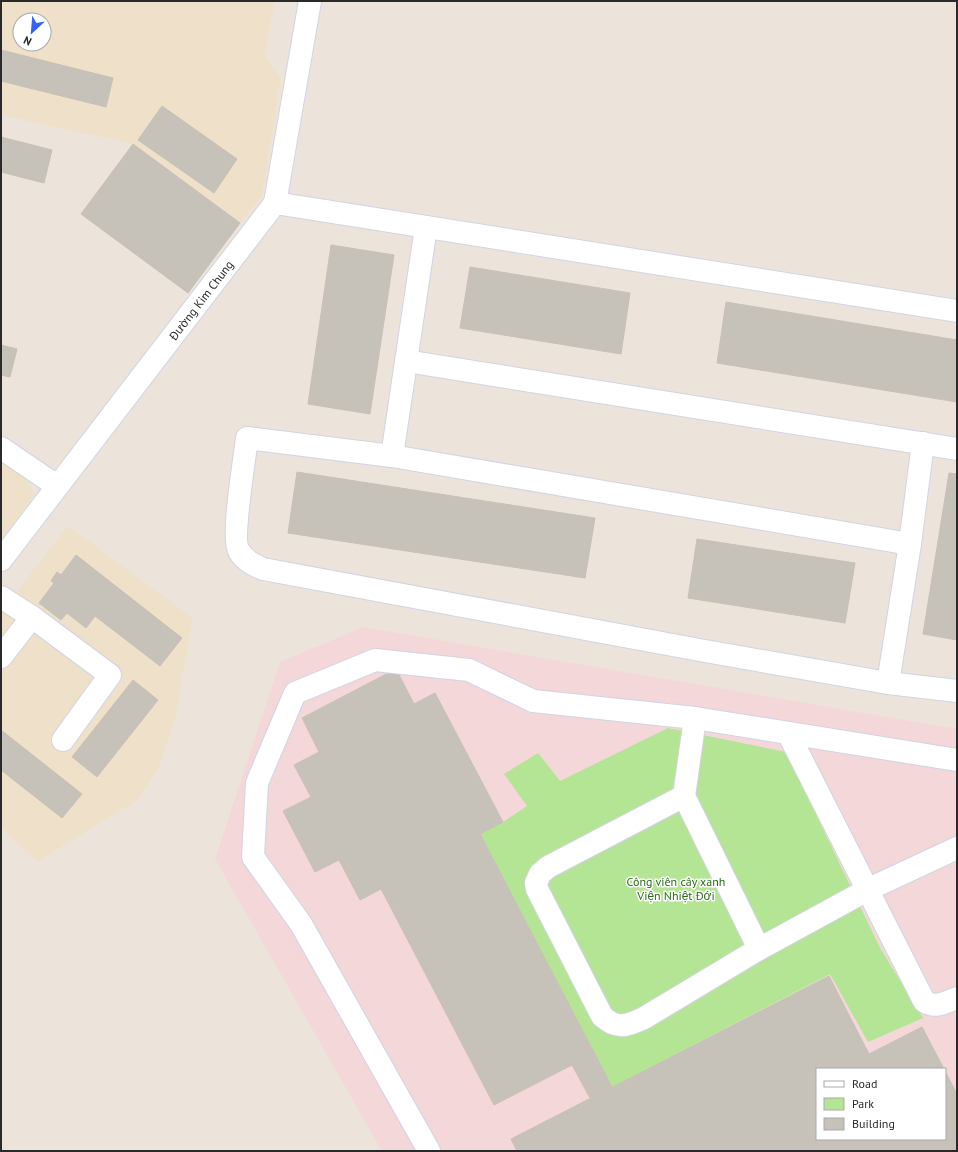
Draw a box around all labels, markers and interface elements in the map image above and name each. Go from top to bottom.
north arrow [12,12,52,52]
text: N [21,33,34,49]
street label: Đường Kim Chung [165,257,236,343]
park label: Công viên cây xanh Viện Nhiệt Đới [627,874,725,903]
legend [816,1068,946,1140]
text: Road [852,1076,877,1091]
text: Park [852,1096,874,1111]
text: Building [852,1116,895,1131]

